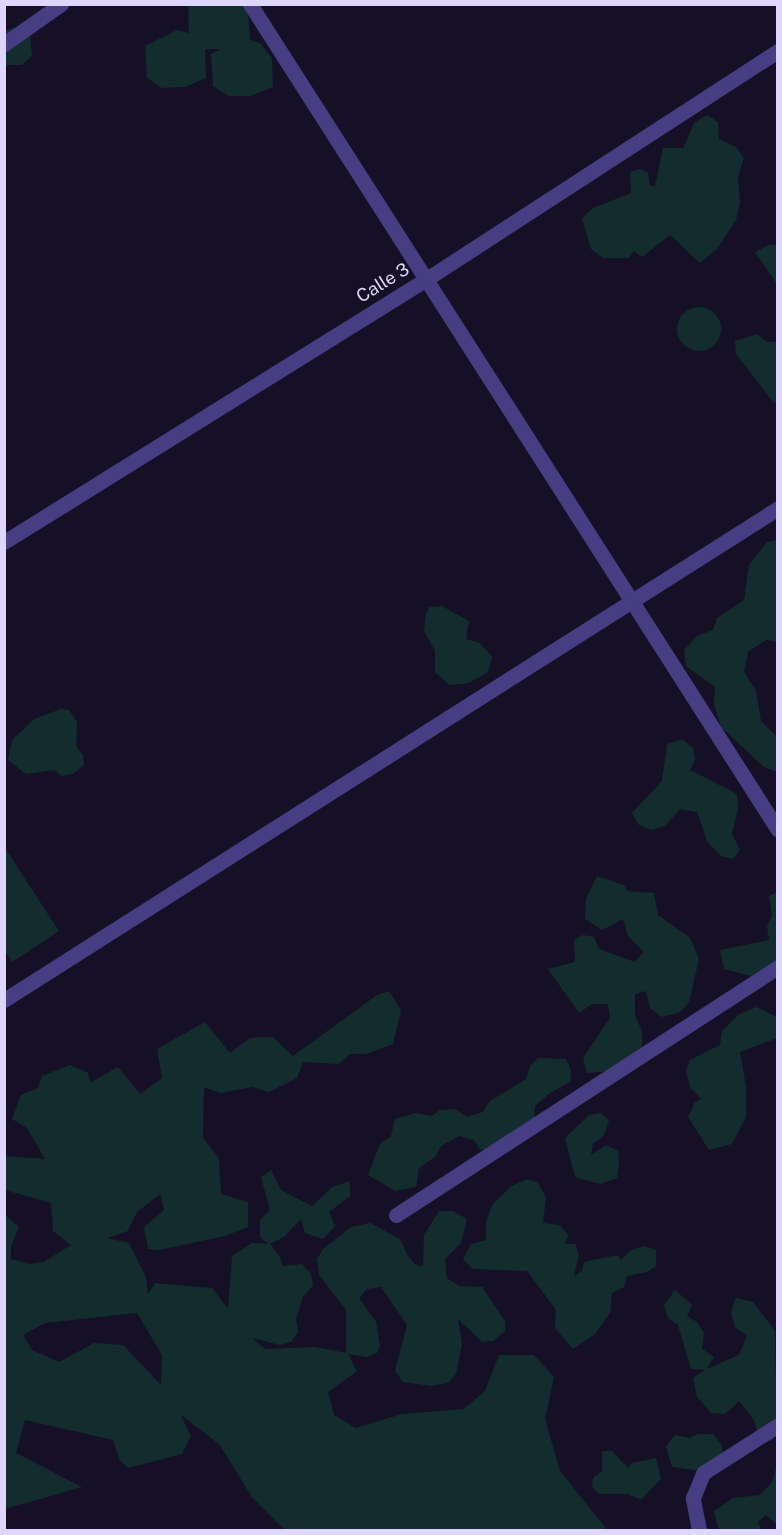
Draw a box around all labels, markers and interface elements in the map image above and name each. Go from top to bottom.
street label: Calle 3 [353,258,413,308]

